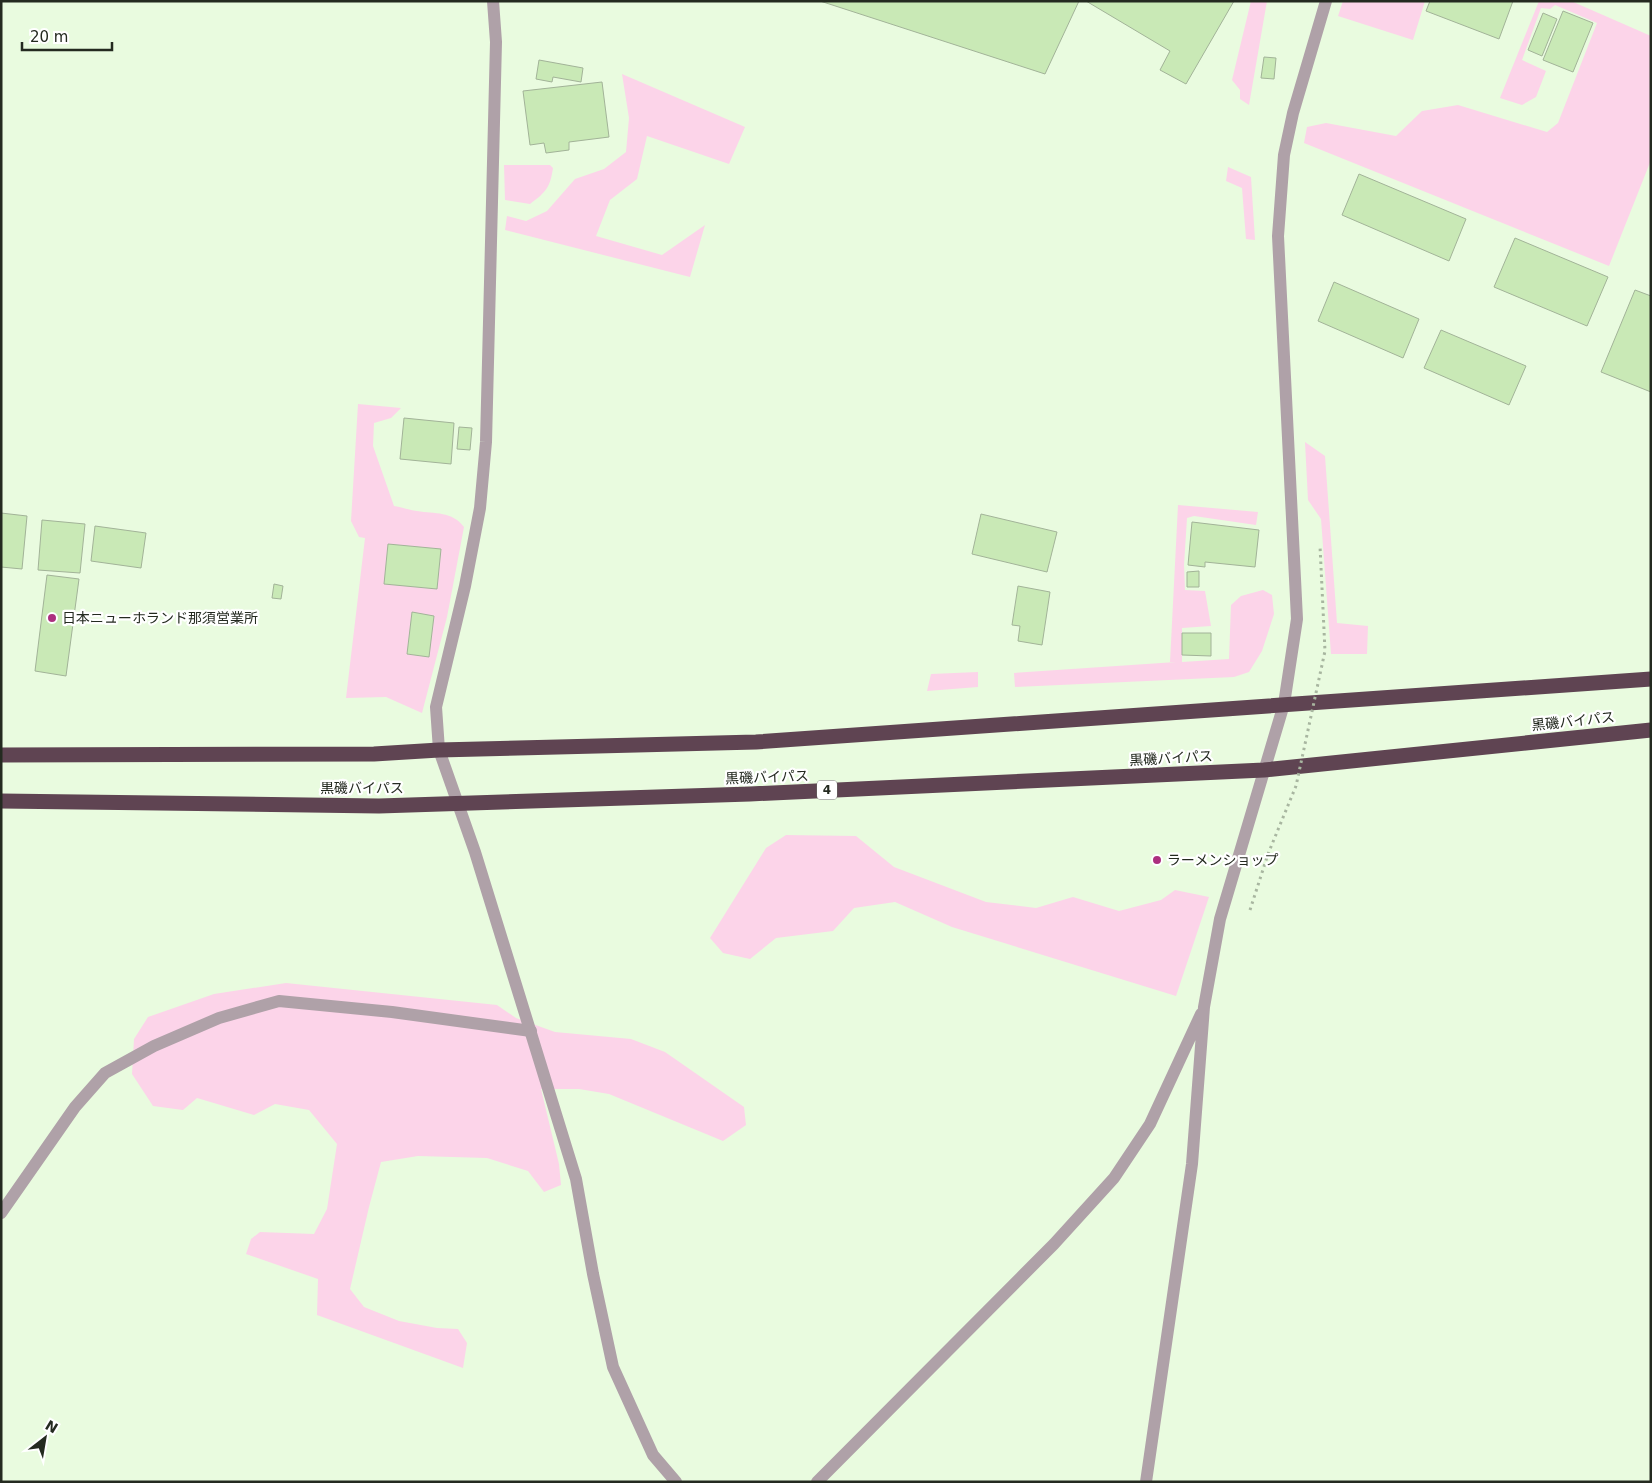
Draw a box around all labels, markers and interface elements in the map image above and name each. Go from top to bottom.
scale bar [22,20,112,52]
text: 20 m [30,28,68,46]
place label: 日本ニューホランド那須営業所 [62,610,258,626]
marker: 日本ニューホランド那須営業所 [46,612,58,624]
street label: 黒磯バイパス [1531,709,1615,733]
street label: 黒磯バイパス [1129,748,1213,768]
street label: 黒磯バイパス [725,768,809,786]
street label: 黒磯バイパス [320,780,404,796]
road number: 4 [817,780,837,800]
place label: ラーメンショップ [1167,852,1278,868]
marker: ラーメンショップ [1151,854,1163,866]
north arrow [20,1413,70,1463]
text: N [43,1417,61,1437]

